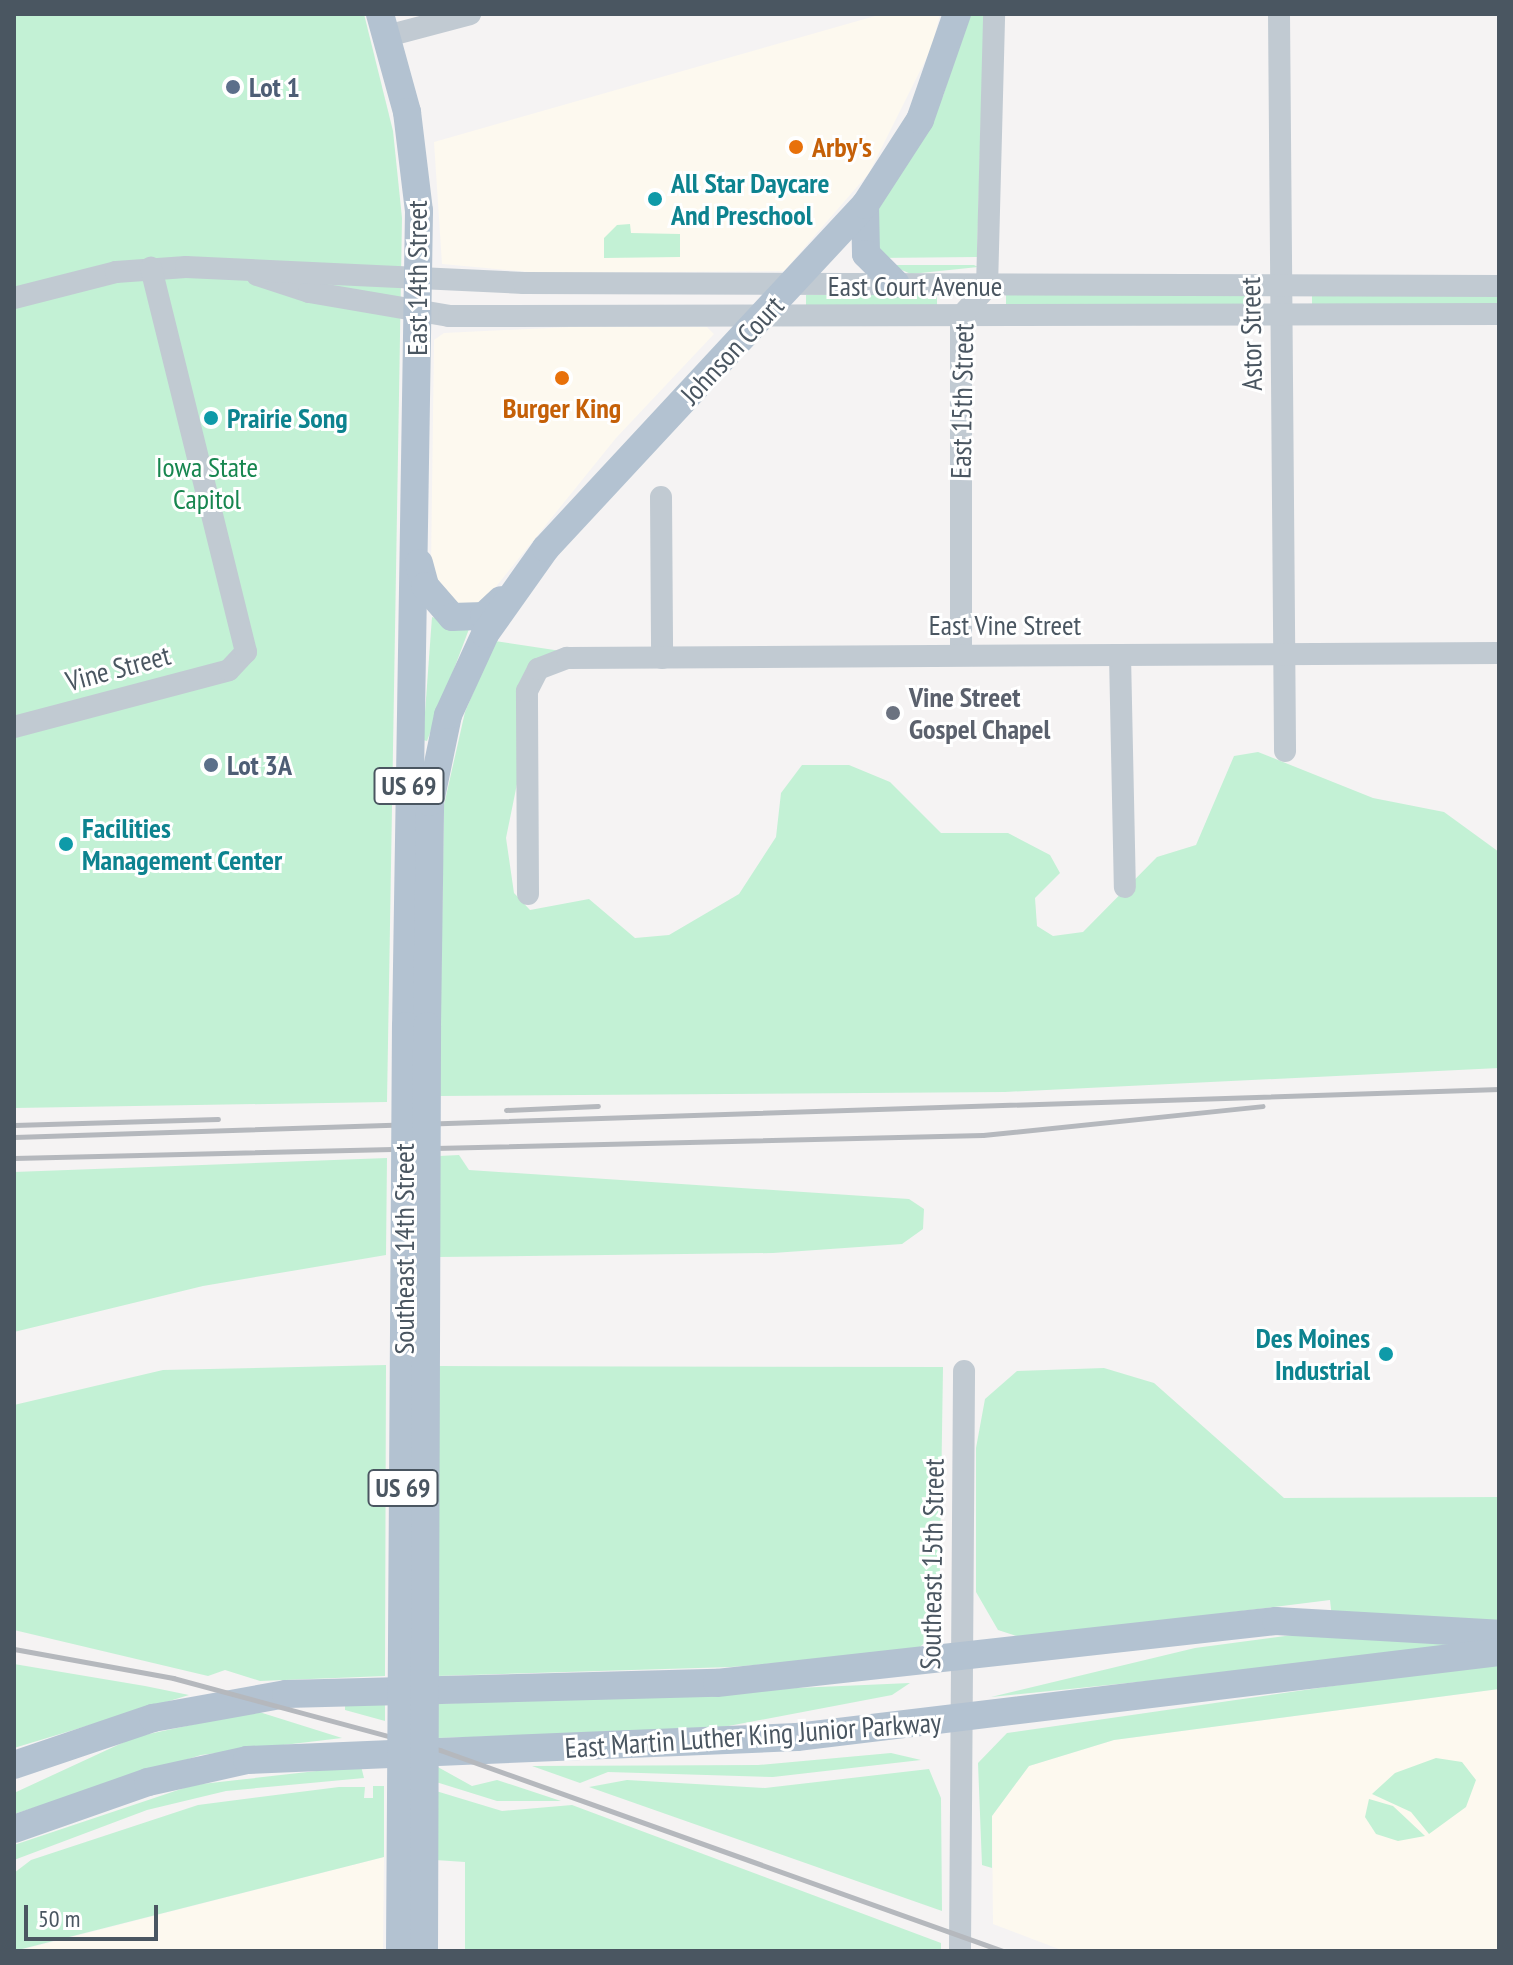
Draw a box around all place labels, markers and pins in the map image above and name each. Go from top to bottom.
place label: Lot 1 [249,70,300,104]
marker: Lot 1 [224,78,242,96]
place label: Arby's [812,130,872,164]
marker: Arby's [787,138,805,156]
place label: All Star Daycare And Preschool [671,166,829,232]
marker: All Star Daycare And Preschool [646,190,664,208]
marker: Burger King [553,369,571,387]
place label: Burger King [503,391,621,425]
place label: Prairie Song [227,401,348,435]
marker: Prairie Song [202,409,220,427]
place label: Vine Street Gospel Chapel [909,680,1051,746]
marker: Vine Street Gospel Chapel [884,704,902,722]
place label: Lot 3A [227,748,292,782]
marker: Lot 3A [202,756,220,774]
place label: Facilities Management Center [82,811,283,877]
marker: Facilities Management Center [57,835,75,853]
place label: Des Moines Industrial [1256,1321,1370,1387]
marker: Des Moines Industrial [1377,1345,1395,1363]

